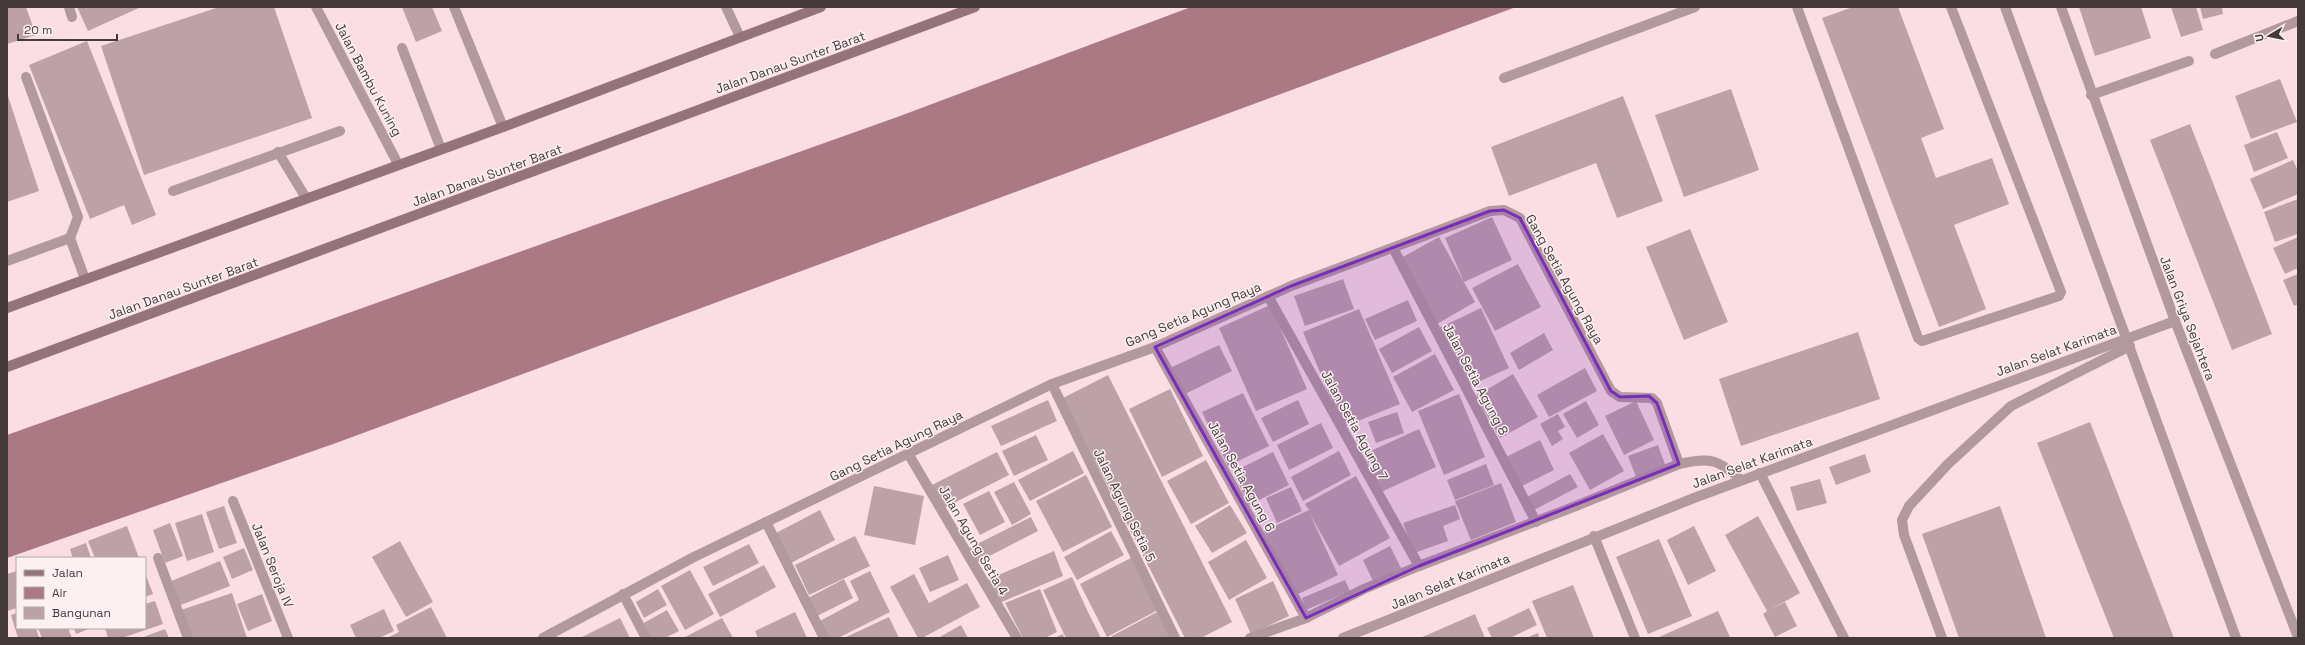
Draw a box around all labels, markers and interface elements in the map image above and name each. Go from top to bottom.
scale bar [18,16,117,42]
north arrow [2249,16,2289,56]
street label: Jalan Bambu Kuning [331,19,406,139]
text: 20 m [24,22,52,38]
street label: Jalan Danau Sunter Barat [713,27,868,98]
text: U [2252,33,2267,43]
street label: Jalan Danau Sunter Barat [410,140,565,211]
street label: Gang Setia Agung Raya [1522,211,1608,348]
street label: Jalan Danau Sunter Barat [106,253,261,324]
street label: Jalan Griya Sejahtera [2156,254,2219,383]
street label: Gang Setia Agung Raya [1123,278,1264,351]
street label: Jalan Setia Agung 8 [1439,320,1512,438]
street label: Jalan Selat Karimata [1993,321,2119,380]
street label: Jalan Setia Agung 7 [1317,367,1392,483]
street label: Gang Setia Agung Raya [827,406,966,485]
street label: Jalan Setia Agung 6 [1204,418,1279,535]
street label: Jalan Selat Karimata [1689,433,1815,492]
street label: Jalan Agung Setia 5 [1090,446,1159,565]
street label: Jalan Agung Setia 4 [935,482,1012,598]
street label: Jalan Seroja IV [248,520,297,610]
street label: Jalan Selat Karimata [1388,550,1513,613]
legend [16,557,146,629]
text: Jalan [52,565,83,581]
text: Air [52,585,68,601]
text: Bangunan [52,605,111,621]

